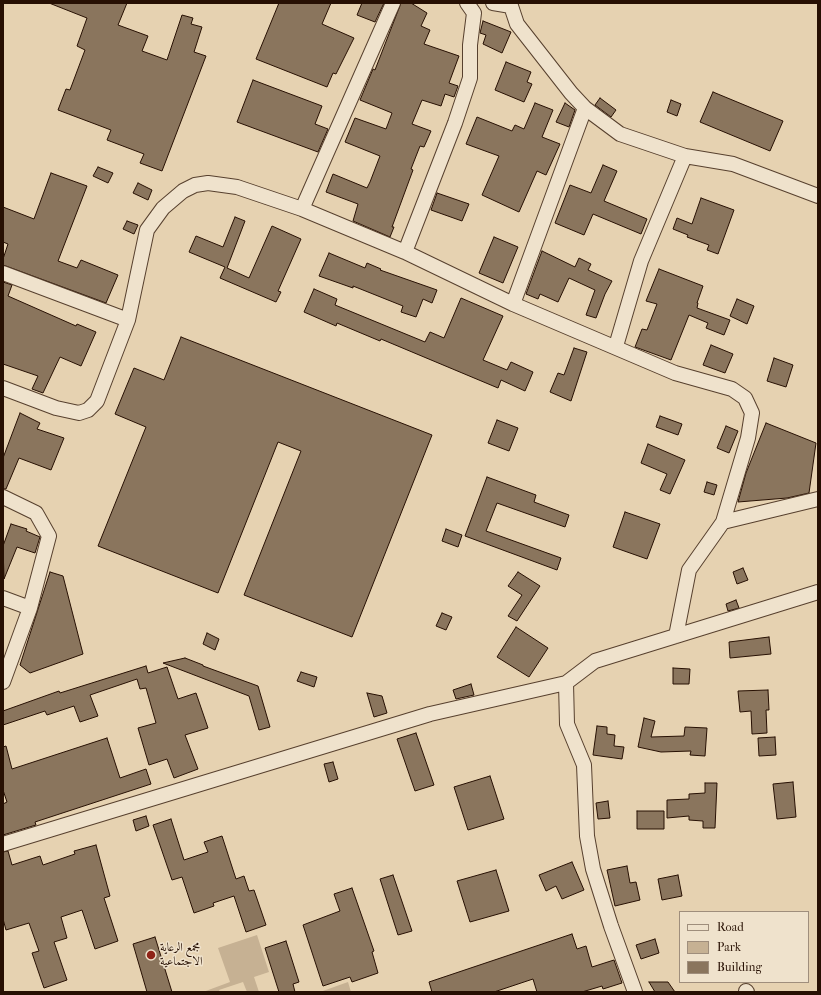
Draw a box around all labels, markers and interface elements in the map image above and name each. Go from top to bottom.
legend [679,911,809,983]
text: Road [717,920,744,934]
text: Park [717,940,741,954]
place label: مجمع الرعاية الاجتماعية [160,941,203,969]
marker: مجمع الرعاية الاجتماعية [145,949,157,961]
text: Building [717,960,762,974]

